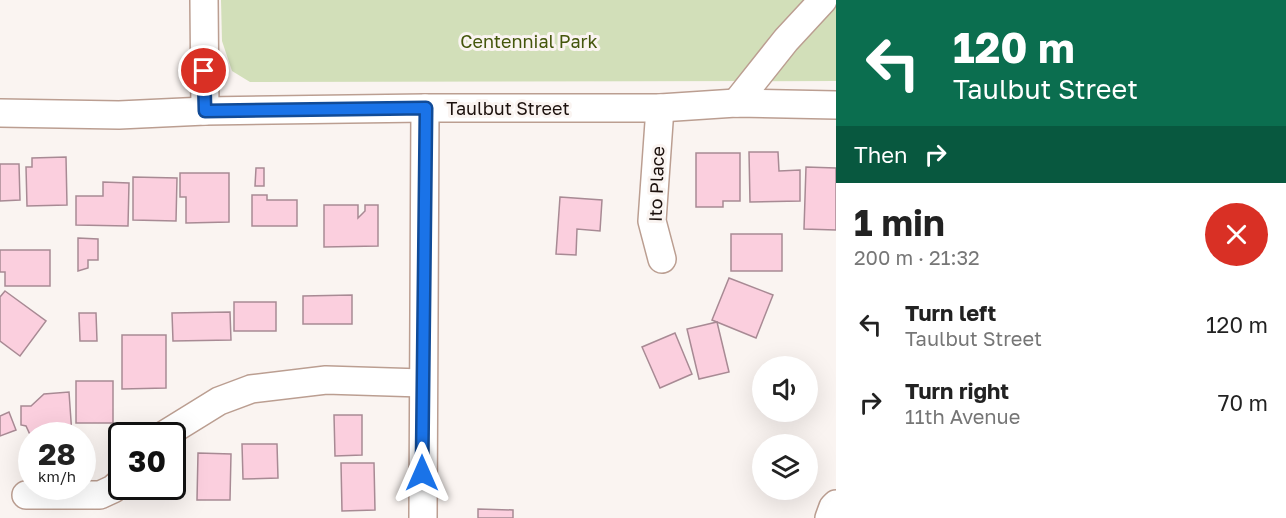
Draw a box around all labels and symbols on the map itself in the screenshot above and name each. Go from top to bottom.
park label: Centennial Park [460,30,598,52]
pin [178,45,229,96]
street label: Taulbut Street [446,97,570,119]
street label: Ito Place [644,146,668,222]
speed limit sign: 30 [108,422,186,500]
position arrow [390,441,454,505]

